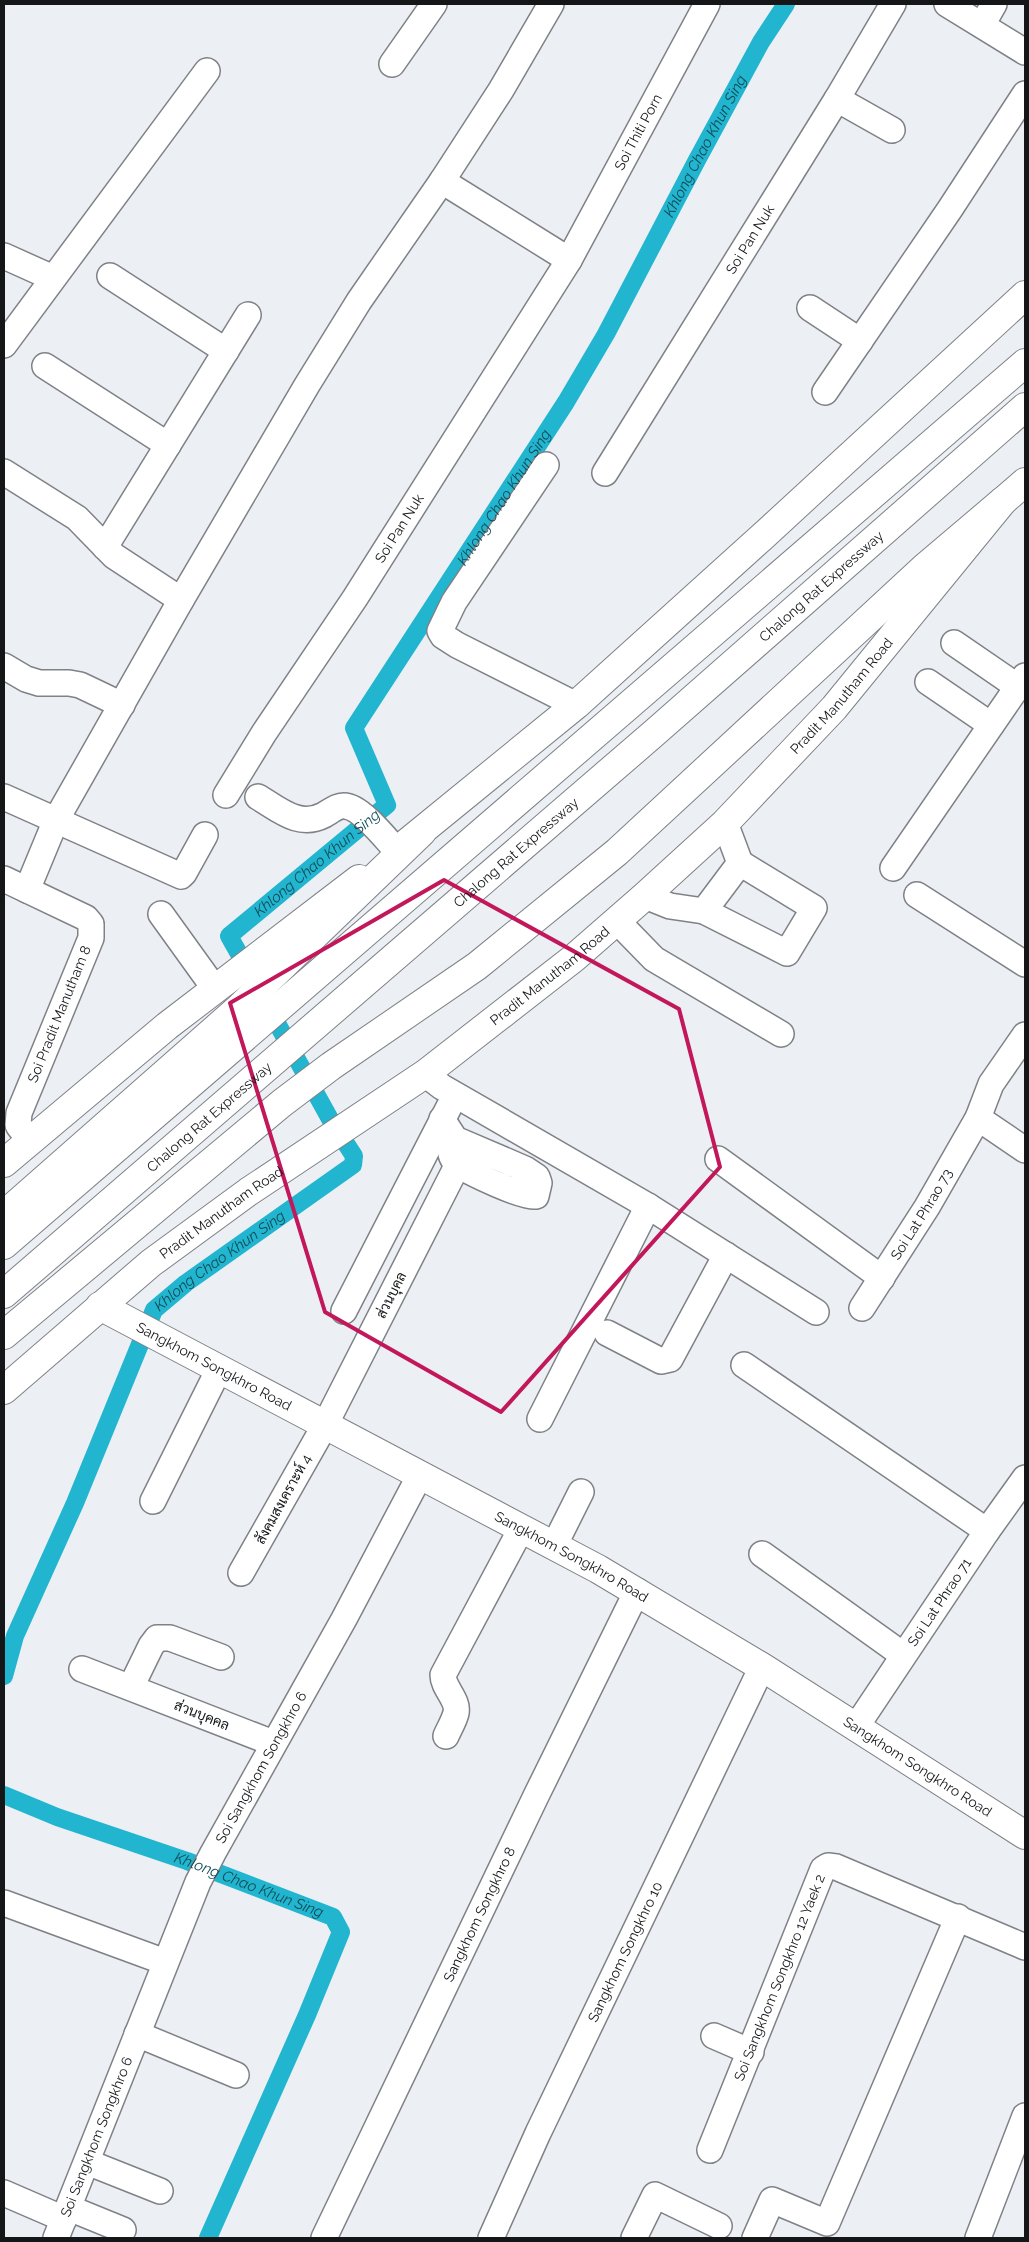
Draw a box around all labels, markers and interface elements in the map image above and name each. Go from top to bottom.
water label: Khlong Chao Khun Sing [660,72,750,220]
street label: Soi Thiti Porn [611,91,665,173]
street label: Soi Pan Nuk [723,201,778,277]
water label: Khlong Chao Khun Sing [453,426,555,569]
street label: Soi Pan Nuk [371,491,427,566]
street label: Chalong Rat Expressway [756,527,887,645]
street label: Pradit Manutham Road [787,635,896,757]
street label: Chalong Rat Expressway [450,794,582,911]
water label: Khlong Chao Khun Sing [250,806,384,921]
street label: Pradit Manutham Road [487,923,612,1028]
street label: Soi Pradit Manutham 8 [24,943,94,1085]
street label: Chalong Rat Expressway [144,1058,275,1175]
street label: Pradit Manutham Road [156,1163,286,1262]
street label: Soi Lat Phrao 73 [887,1166,955,1263]
water label: Khlong Chao Khun Sing [150,1207,289,1315]
street label: ส่วนบุคล [373,1269,411,1322]
street label: Sangkhom Songkhro Road [134,1319,294,1414]
street label: สังคมสงเคราะห์ 4 [251,1451,314,1547]
street label: Sangkhom Songkhro Road [492,1508,651,1605]
street label: Soi Lat Phrao 71 [904,1555,974,1649]
street label: Soi Sangkhom Songkhro 6 [212,1689,310,1846]
street label: ส่วนบุคคล [171,1697,232,1735]
street label: Sangkhom Songkhro Road [841,1713,995,1820]
street label: Sangkhom Songkhro 8 [440,1844,518,1984]
water label: Khlong Chao Khun Sing [172,1848,326,1922]
street label: Soi Sangkhom Songkhro 12 Yaek 2 [731,1872,828,2083]
street label: Sangkhom Songkhro 10 [585,1879,666,2025]
street label: Soi Sangkhom Songkhro 6 [57,2054,136,2219]

